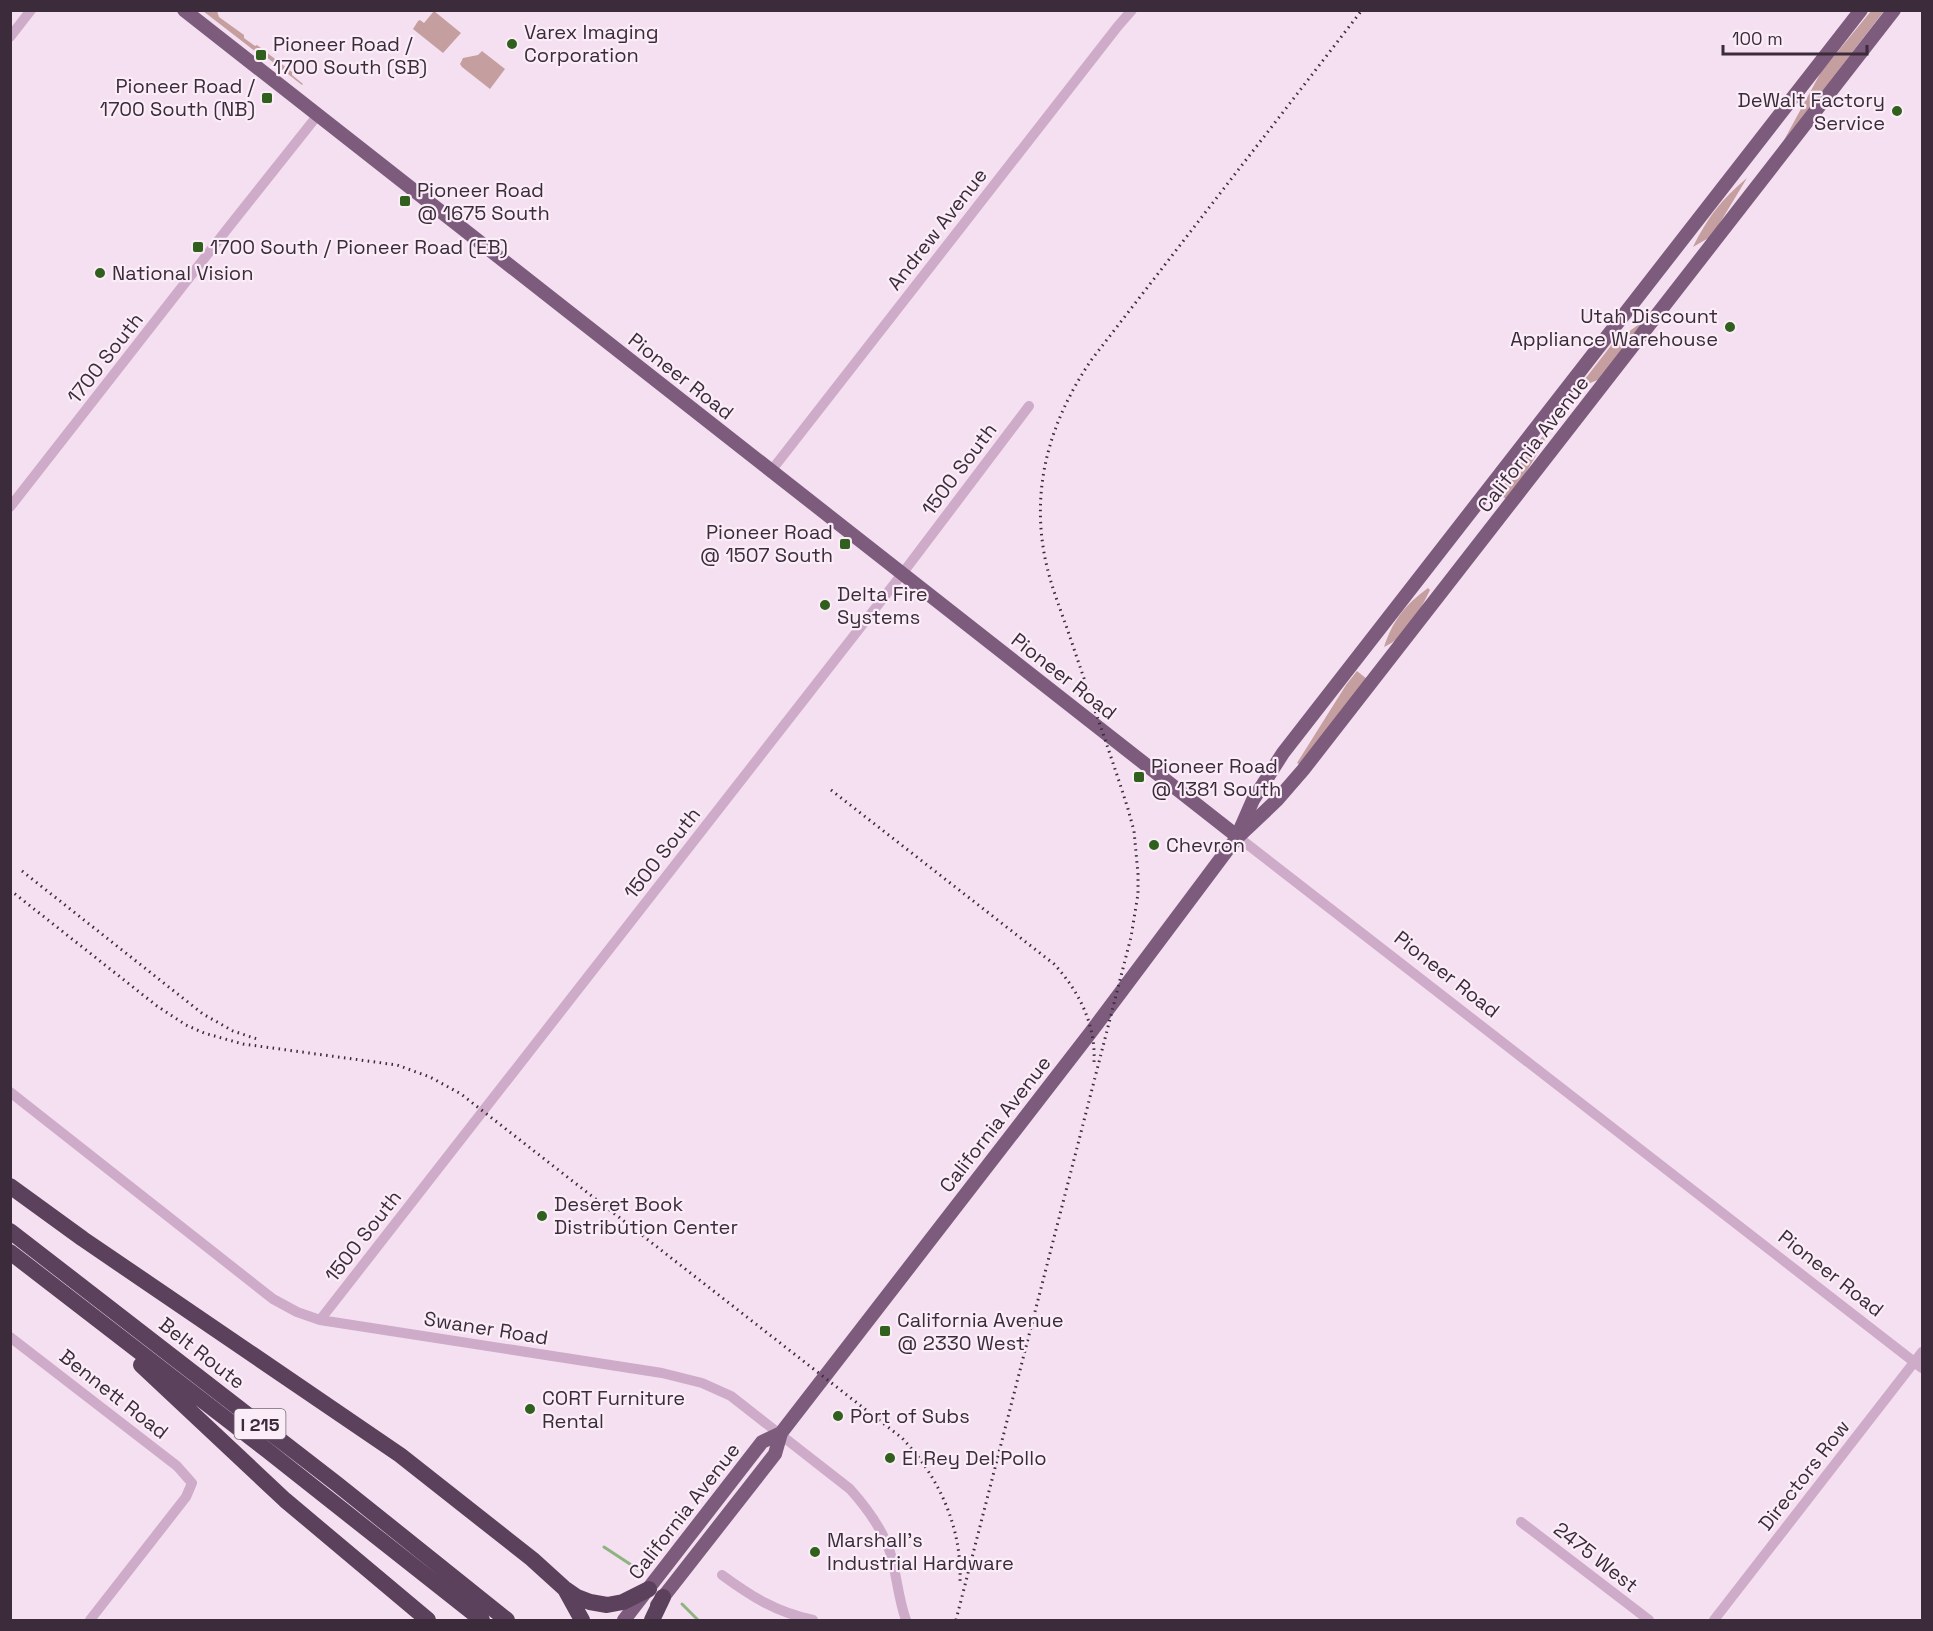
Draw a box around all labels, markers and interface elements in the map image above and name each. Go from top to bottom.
scale bar [1723,18,1867,56]
place label: Varex Imaging Corporation [524,19,659,68]
text: 100 m [1732,27,1783,50]
place label: Pioneer Road / 1700 South (SB) [273,31,427,80]
marker: Varex Imaging Corporation [505,37,519,51]
marker: Pioneer Road / 1700 South (SB) [254,48,268,62]
place label: Pioneer Road / 1700 South (NB) [100,73,256,122]
place label: DeWalt Factory Service [1737,87,1885,136]
marker: Pioneer Road / 1700 South (NB) [260,91,274,105]
marker: DeWalt Factory Service [1890,104,1904,118]
street label: Andrew Avenue [881,163,993,295]
place label: Pioneer Road @ 1675 South [417,177,550,226]
marker: Pioneer Road @ 1675 South [398,194,412,208]
place label: 1700 South / Pioneer Road (EB) [210,234,508,260]
marker: 1700 South / Pioneer Road (EB) [191,240,205,254]
place label: National Vision [112,260,253,286]
marker: National Vision [93,266,107,280]
place label: Utah Discount Appliance Warehouse [1510,303,1718,352]
street label: 1700 South [61,307,149,409]
marker: Utah Discount Appliance Warehouse [1723,320,1737,334]
street label: Pioneer Road [623,327,739,425]
street label: California Avenue [1471,370,1595,518]
street label: 1500 South [916,417,1002,521]
place label: Pioneer Road @ 1507 South [700,519,833,568]
marker: Pioneer Road @ 1507 South [838,537,852,551]
place label: Delta Fire Systems [837,581,928,630]
marker: Delta Fire Systems [818,598,832,612]
street label: Pioneer Road [1006,627,1122,725]
place label: Pioneer Road @ 1381 South [1151,753,1281,802]
marker: Pioneer Road @ 1381 South [1132,770,1146,784]
street label: 1500 South [618,802,706,904]
place label: Chevron [1166,832,1245,858]
marker: Chevron [1147,838,1161,852]
street label: Pioneer Road [1389,925,1505,1023]
street label: California Avenue [933,1050,1057,1198]
street label: 1500 South [319,1185,407,1287]
place label: Deseret Book Distribution Center [554,1191,738,1240]
marker: Deseret Book Distribution Center [535,1209,549,1223]
street label: Pioneer Road [1773,1224,1889,1322]
street label: Swaner Road [422,1305,550,1351]
place label: California Avenue @ 2330 West [897,1307,1064,1356]
street label: Belt Route [154,1311,250,1395]
marker: California Avenue @ 2330 West [878,1324,892,1338]
street label: Bennett Road [54,1343,174,1445]
place label: CORT Furniture Rental [542,1385,685,1434]
marker: CORT Furniture Rental [523,1402,537,1416]
place label: Port of Subs [850,1403,970,1429]
road number: I 215 [234,1409,286,1439]
marker: Port of Subs [831,1409,845,1423]
street label: Directors Row [1753,1414,1855,1536]
street label: California Avenue [622,1437,746,1585]
place label: El Rey Del Pollo [902,1445,1047,1471]
marker: El Rey Del Pollo [883,1451,897,1465]
street label: 2475 West [1549,1516,1643,1598]
place label: Marshall's Industrial Hardware [827,1527,1014,1576]
marker: Marshall's Industrial Hardware [808,1545,822,1559]

